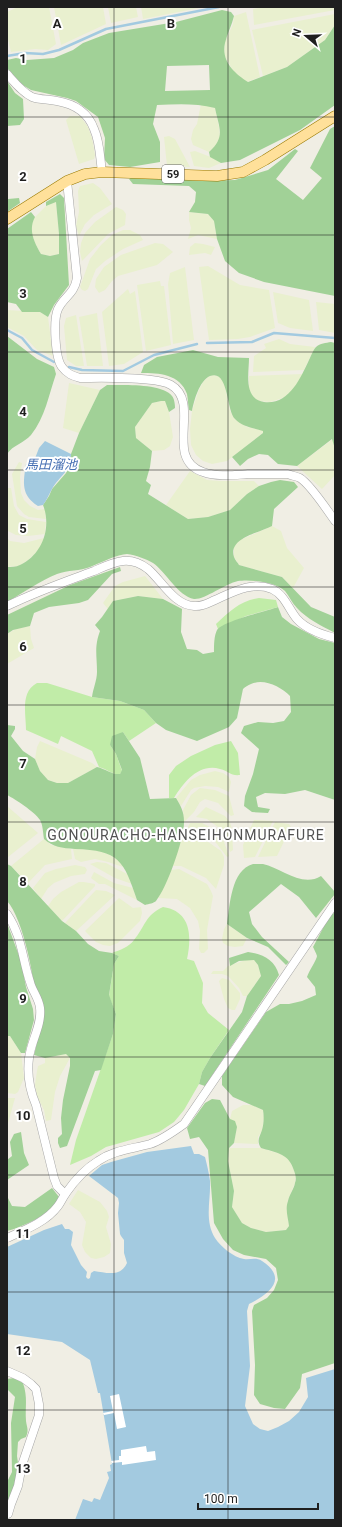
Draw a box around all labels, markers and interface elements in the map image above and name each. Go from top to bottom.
text: A [53,16,62,31]
text: B [167,16,175,31]
north arrow [286,16,326,56]
text: N [290,27,305,39]
text: 1 [19,51,27,66]
road number: 59 [162,165,184,183]
text: 2 [19,169,27,184]
text: 3 [19,286,27,301]
text: 4 [19,404,27,419]
water label: 馬田溜池 [25,457,79,472]
text: 5 [19,521,27,536]
text: 6 [19,639,27,654]
text: 7 [19,756,27,771]
district label: GONOURACHO-HANSEIHONMURAFURE [47,827,325,843]
text: 8 [19,874,27,889]
text: 9 [19,991,27,1006]
text: 10 [16,1108,30,1123]
text: 11 [16,1226,30,1241]
text: 12 [16,1343,30,1358]
text: 13 [16,1461,30,1476]
scale bar [198,1485,318,1511]
text: 100 m [204,1492,238,1506]

